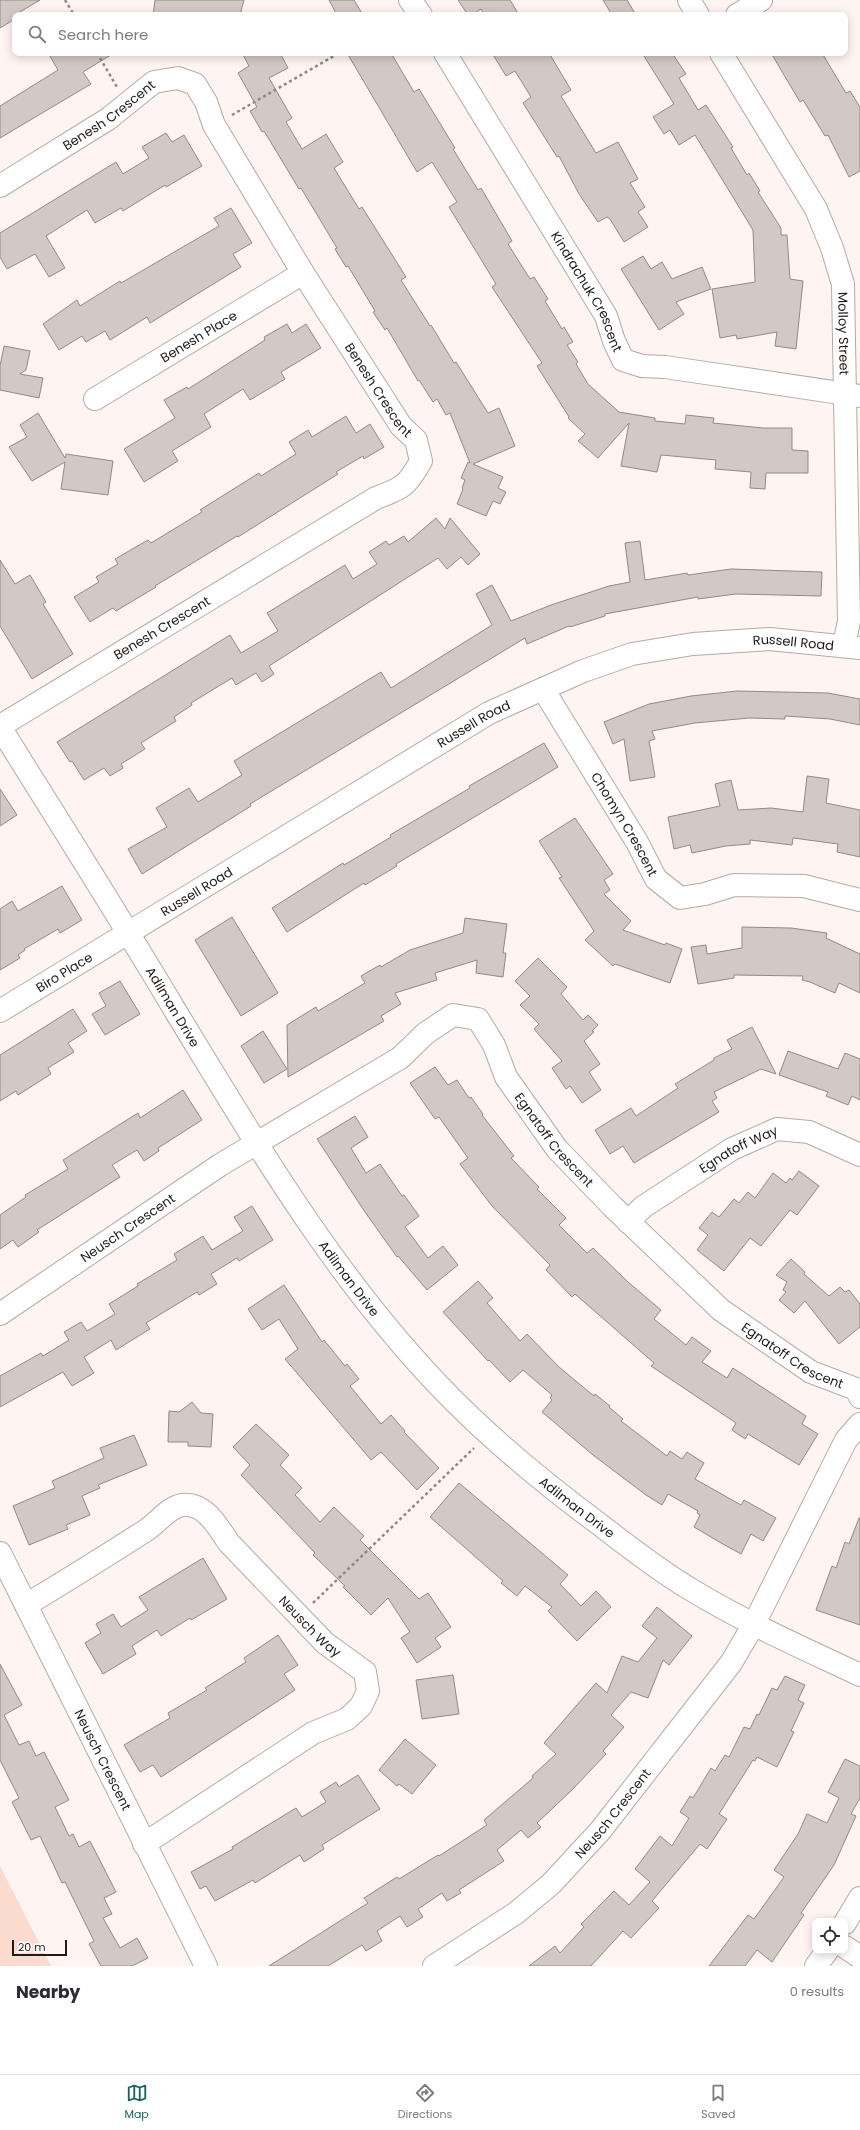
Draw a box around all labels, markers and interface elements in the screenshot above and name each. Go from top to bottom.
search box [12,12,848,56]
icon: search [26,23,48,45]
text: Search here [58,24,148,45]
street label: Benesh Crescent [59,75,159,154]
street label: Kindrachuk Crescent [547,227,627,355]
street label: Molloy Street [834,292,854,376]
street label: Benesh Place [157,306,240,367]
street label: Benesh Crescent [341,339,417,442]
street label: Benesh Crescent [110,591,214,664]
street label: Russell Road [752,629,835,655]
street label: Russell Road [433,695,513,752]
street label: Chomyn Crescent [587,768,663,880]
street label: Russell Road [157,862,236,921]
street label: Biro Place [32,947,96,997]
street label: Adilman Drive [141,963,205,1050]
street label: Egnatoff Crescent [510,1089,598,1191]
street label: Egnatoff Way [695,1120,781,1178]
street label: Neusch Crescent [76,1189,179,1267]
street label: Adilman Drive [315,1237,384,1320]
street label: Egnatoff Crescent [738,1317,847,1393]
street label: Adilman Drive [535,1472,619,1542]
street label: Neusch Way [275,1591,346,1662]
street label: Neusch Crescent [70,1706,136,1814]
street label: Neusch Crescent [570,1764,655,1862]
map controls [812,1918,848,1954]
button: locate [812,1918,848,1954]
scale bar [12,1938,67,1957]
text: 20 m [18,1939,46,1955]
text: Nearby [16,1980,80,2004]
text: 0 results [790,1982,844,2001]
tab: Map [124,2082,149,2123]
tab: Directions [398,2082,452,2123]
tab: Saved [701,2082,736,2123]

